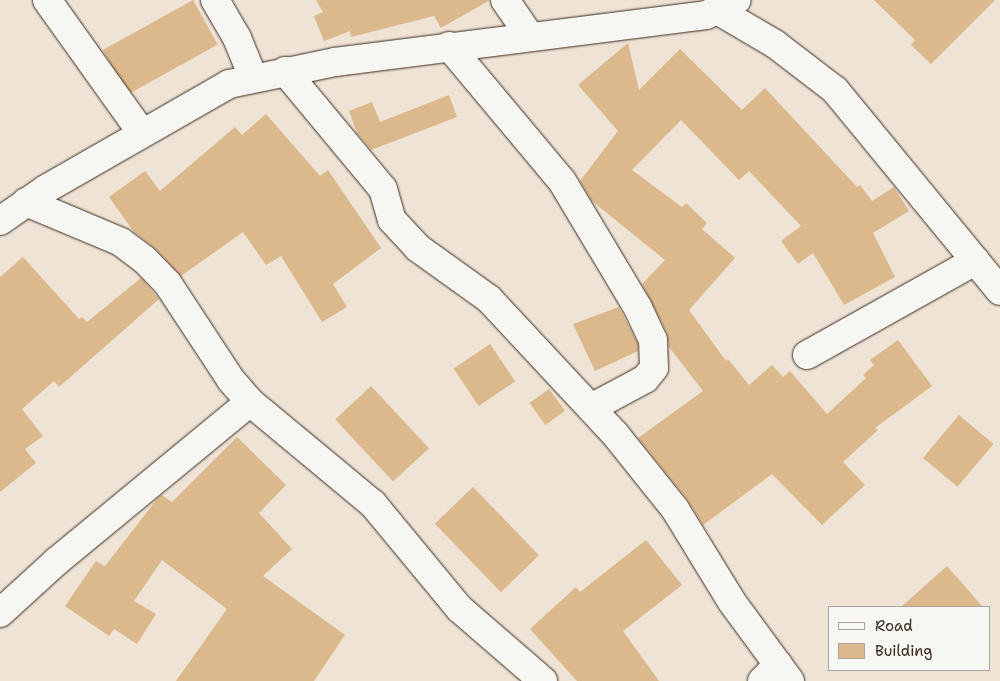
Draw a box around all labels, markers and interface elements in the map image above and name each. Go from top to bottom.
legend [828,606,990,671]
text: Road [875,616,913,636]
text: Building [875,641,932,661]

